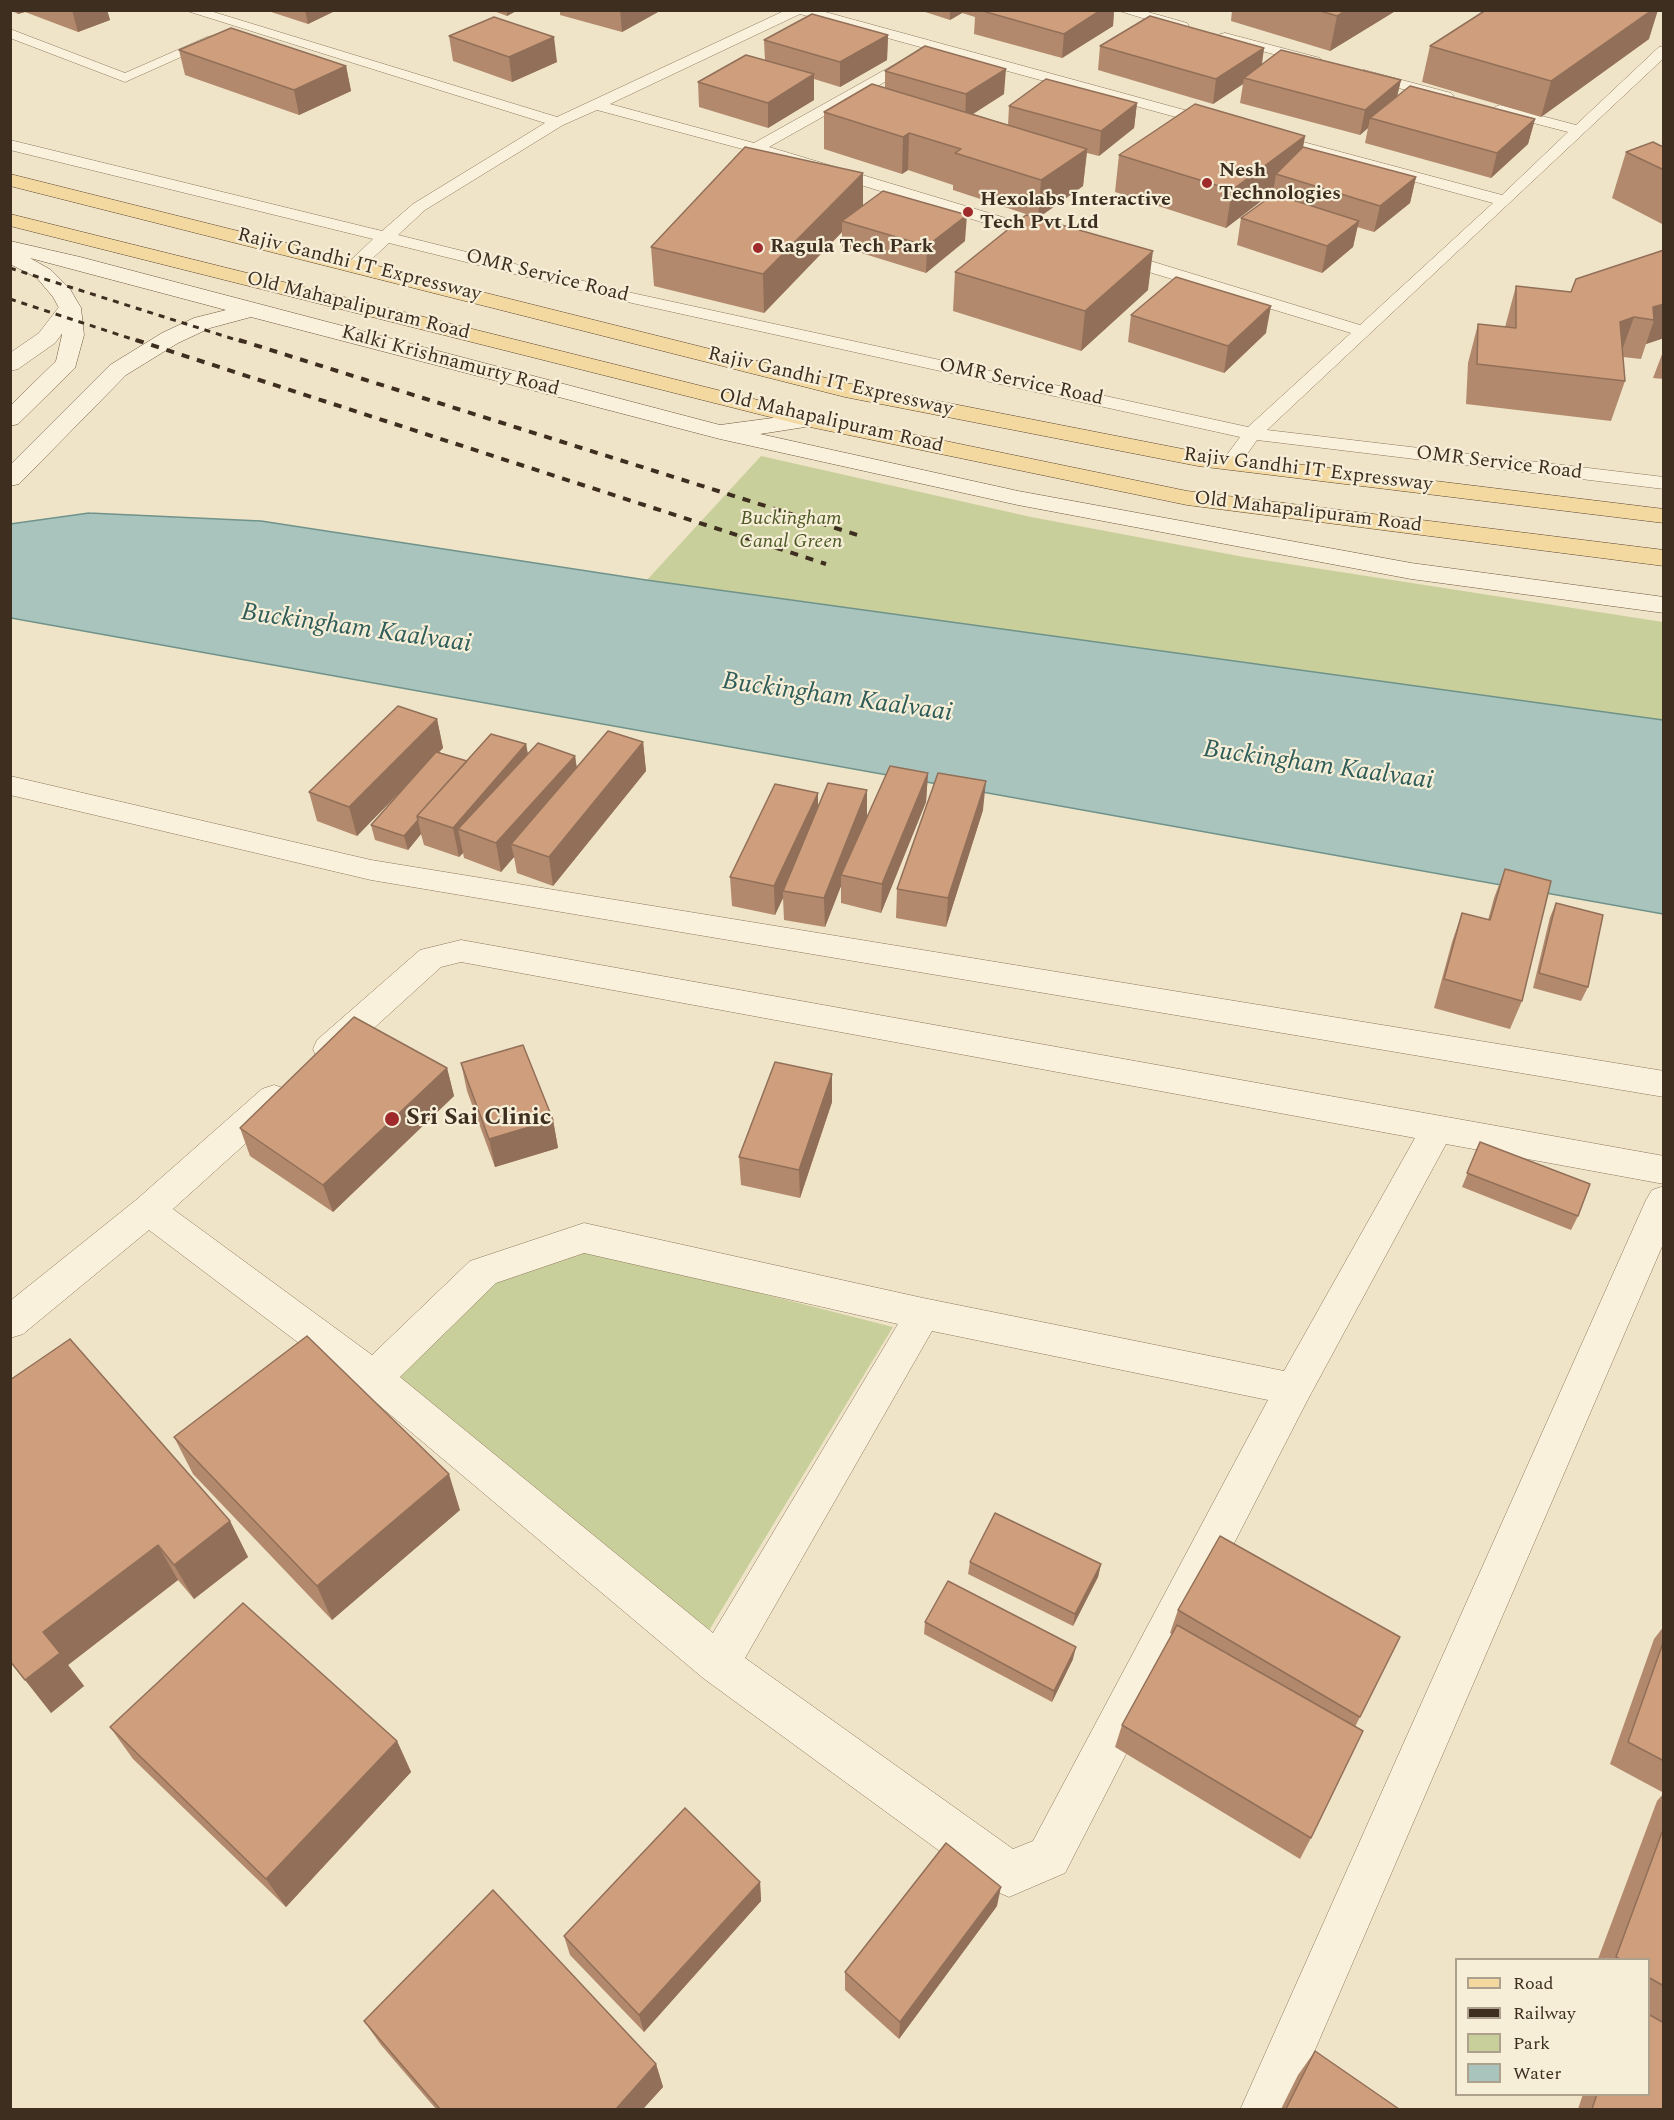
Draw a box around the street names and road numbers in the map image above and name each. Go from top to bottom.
street label: Rajiv Gandhi IT Expressway [234,224,484,308]
street label: OMR Service Road [463,245,631,309]
street label: Old Mahapalipuram Road [244,268,472,346]
street label: Kalki Krishnamurty Road [338,321,562,403]
street label: Rajiv Gandhi IT Expressway [705,343,955,423]
street label: OMR Service Road [937,354,1105,412]
street label: Old Mahapalipuram Road [717,385,945,459]
street label: OMR Service Road [1415,442,1583,486]
street label: Rajiv Gandhi IT Expressway [1182,444,1434,498]
street label: Old Mahapalipuram Road [1193,487,1423,539]

